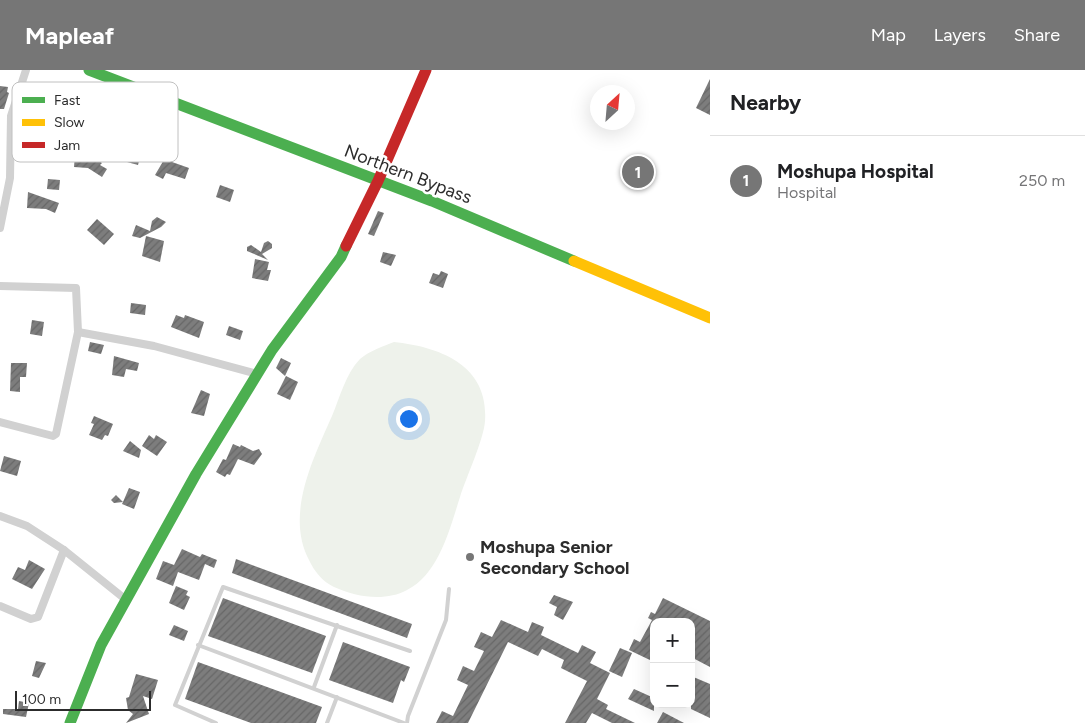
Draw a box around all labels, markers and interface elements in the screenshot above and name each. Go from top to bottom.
text: Mapleaf [25,21,114,50]
text: Map [871,24,906,46]
text: Layers [934,24,986,46]
text: Share [1014,24,1060,46]
legend [12,82,178,162]
north arrow [590,85,635,130]
text: Nearby [730,90,801,115]
text: Fast [54,92,80,109]
text: Slow [54,114,85,131]
text: Jam [54,137,80,154]
street label: Northern Bypass [341,140,475,208]
pin: 1 [622,153,654,191]
text: Moshupa Hospital [777,160,934,183]
text: 1 [743,171,749,190]
text: 250 m [1019,171,1065,190]
text: Hospital [777,183,837,202]
your location [396,406,422,432]
place label: Moshupa Senior Secondary School [480,536,630,579]
marker: Moshupa Senior Secondary School [464,551,476,563]
map controls [650,618,695,708]
button: + [650,618,695,663]
button: − [650,663,695,708]
scale bar [15,688,151,711]
text: 100 m [22,691,61,708]

